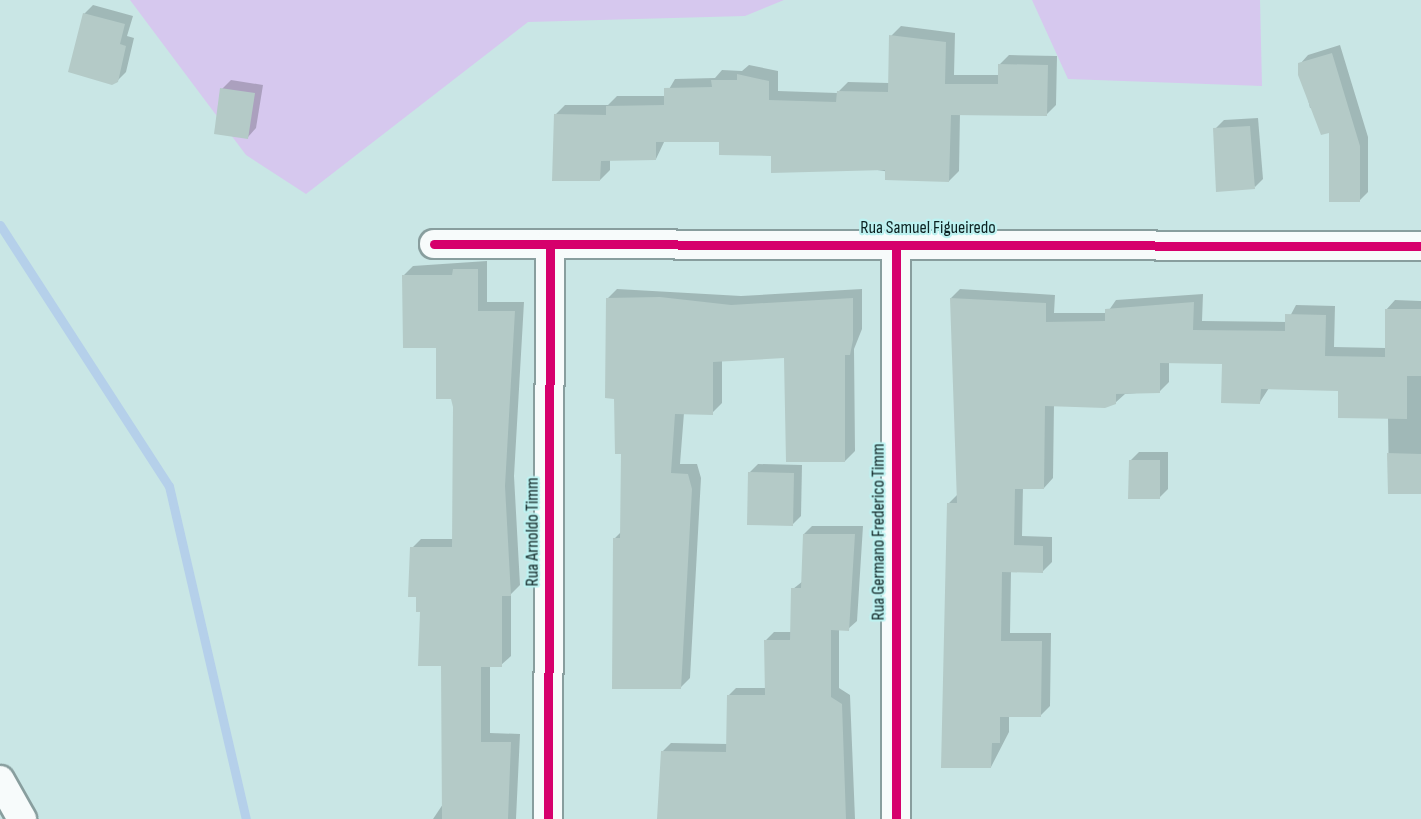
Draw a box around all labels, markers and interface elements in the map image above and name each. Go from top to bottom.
street label: Rua Samuel Figueiredo [860,217,996,239]
street label: Rua Germano Frederico Timm [868,444,890,620]
street label: Rua Arnoldo Timm [522,478,544,586]

